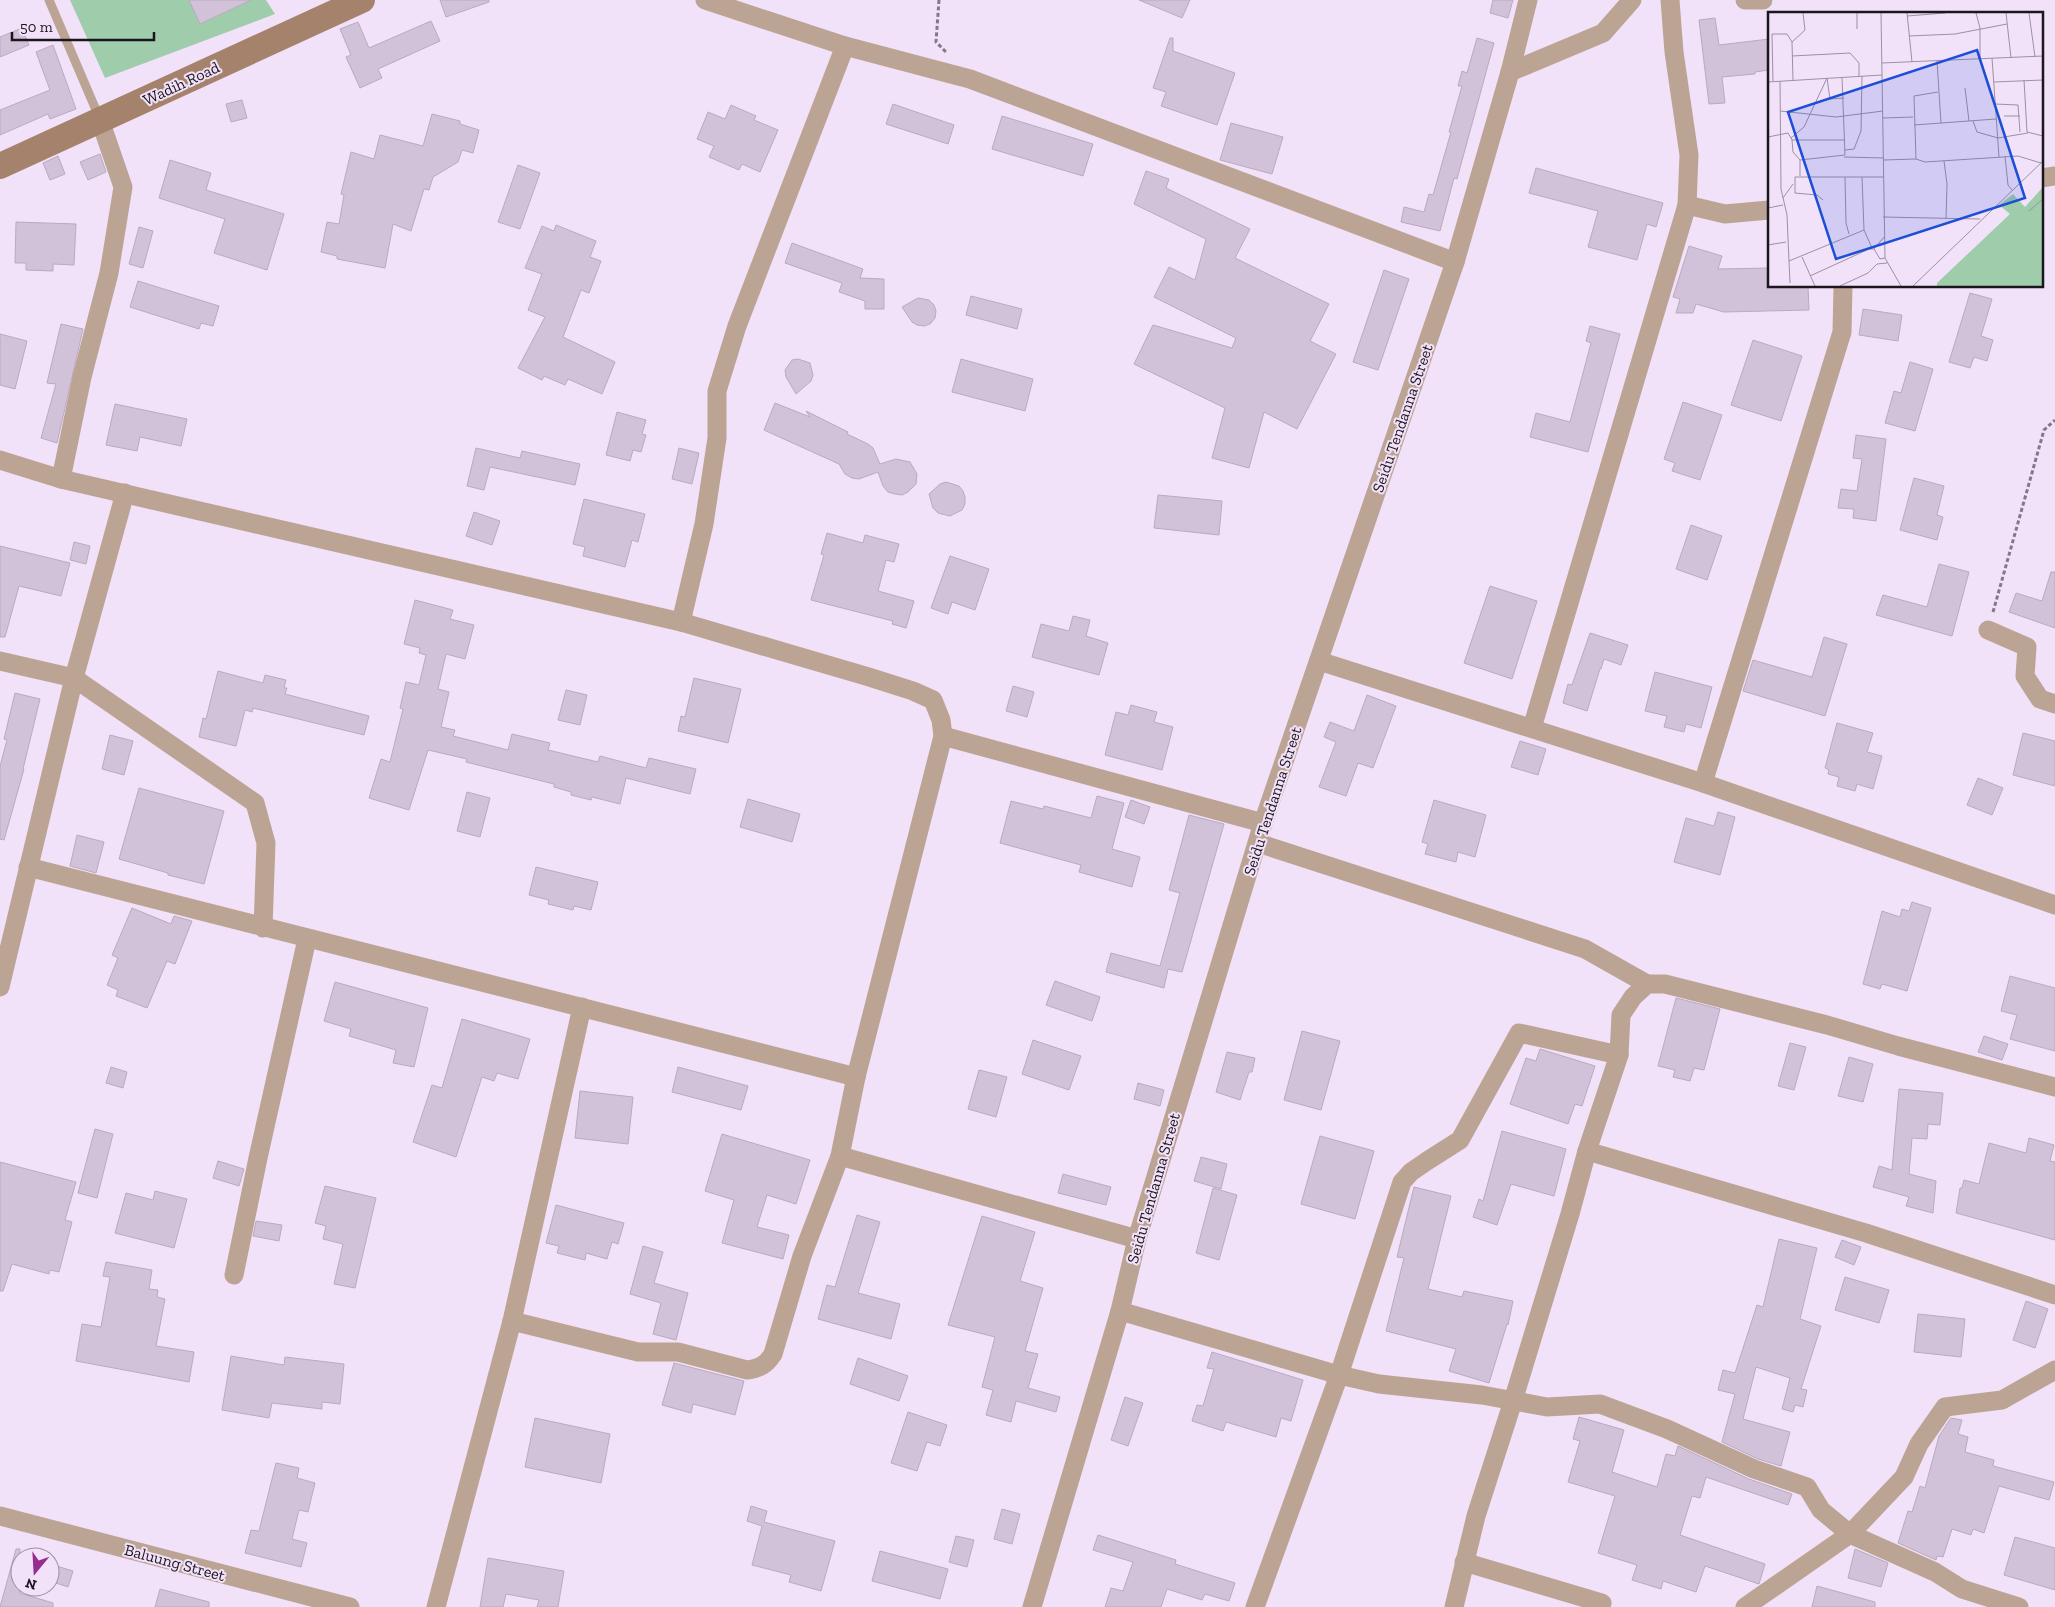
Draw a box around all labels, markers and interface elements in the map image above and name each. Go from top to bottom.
scale bar [12,10,155,42]
inset map [1768,12,2042,288]
text: 50 m [20,18,53,36]
street label: Wadih Road [140,57,223,109]
street label: Seidu Tendanna Street [1368,341,1437,495]
street label: Seidu Tendanna Street [1239,724,1306,878]
street label: Seidu Tendanna Street [1123,1111,1184,1266]
street label: Baluung Street [123,1540,227,1585]
north arrow [10,1547,60,1597]
text: N [23,1574,39,1594]

